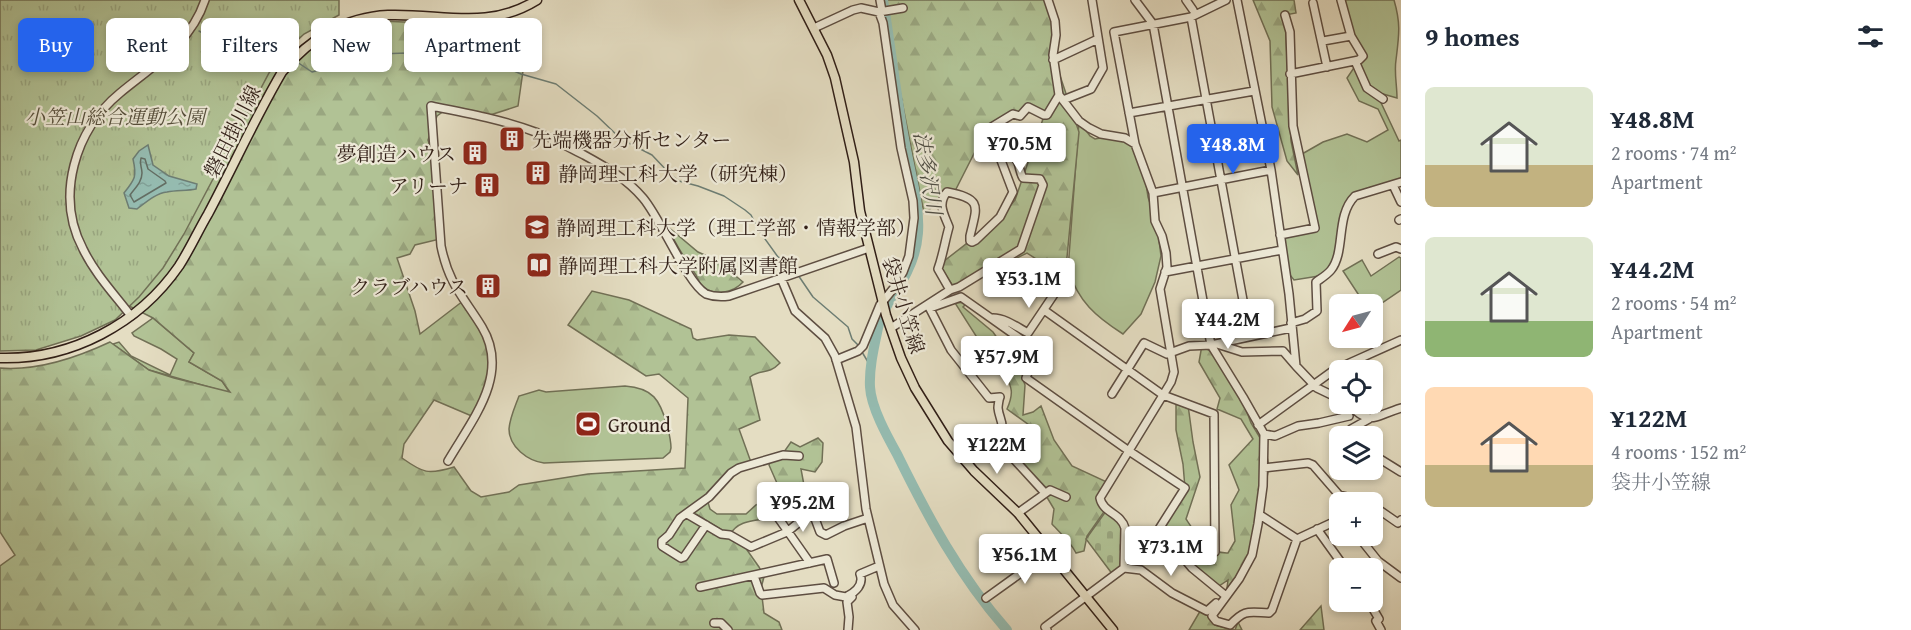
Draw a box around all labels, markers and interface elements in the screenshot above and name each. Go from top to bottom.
text: 9 homes [1425,17,1520,56]
chip: Buy [18,18,94,72]
chip: Rent [106,18,189,72]
chip: Filters [201,18,299,72]
chip: New [311,18,392,72]
chip: Apartment [404,18,542,72]
icon: filters [1854,20,1887,53]
street label: 磐田掛川線 [196,80,268,182]
text: ¥48.8M [1611,99,1695,138]
park label: 小笠山総合運動公園 [25,102,208,131]
icon: home [1473,111,1545,183]
pin: ¥70.5M [971,123,1069,174]
building icon: 先端機器分析センター [497,124,527,154]
pin: ¥48.8M [1184,124,1282,175]
place label: 先端機器分析センター [532,125,731,154]
text: ¥70.5M [988,128,1052,157]
water label: 法多沢川 [906,129,950,219]
text: ¥48.8M [1201,129,1265,158]
building icon: 夢創造ハウス [460,138,490,168]
text: 2 rooms · 74 m² [1611,138,1737,167]
place label: 夢創造ハウス [337,139,456,168]
building icon: 静岡理工科大学（研究棟） [523,158,553,188]
place label: 静岡理工科大学（研究棟） [558,159,798,188]
text: Apartment [1611,167,1703,196]
building icon: アリーナ [472,170,502,200]
place label: アリーナ [389,171,468,200]
school or university icon: 静岡理工科大学（理工学部・情報学部） [522,212,552,242]
place label: 静岡理工科大学（理工学部・情報学部） [556,213,916,242]
text: ¥44.2M [1611,249,1695,288]
library icon: 静岡理工科大学附属図書館 [524,250,554,280]
place label: 静岡理工科大学附属図書館 [558,251,798,280]
street label: 袋井小笠線 [876,253,932,357]
pin: ¥53.1M [980,258,1078,309]
icon: home [1473,261,1545,333]
text: ¥53.1M [997,263,1061,292]
building icon: クラブハウス [473,271,503,301]
place label: クラブハウス [350,272,468,301]
text: 2 rooms · 54 m² [1611,288,1737,317]
north arrow [1329,294,1383,348]
map controls [1329,294,1383,612]
pin: ¥44.2M [1179,299,1277,350]
text: ¥44.2M [1196,304,1260,333]
text: Apartment [1611,317,1703,346]
pin: ¥57.9M [958,336,1056,387]
text: ¥57.9M [975,341,1039,370]
button: locate [1329,360,1383,414]
text: ¥122M [1611,398,1687,437]
sports icon: Ground [573,409,603,439]
place label: Ground [608,410,671,439]
icon: home [1473,411,1545,483]
pin: ¥122M [955,424,1039,475]
button: layers [1329,426,1383,480]
text: ¥122M [968,429,1026,458]
text: 4 rooms · 152 m² [1611,437,1746,466]
text: 袋井小笠線 [1611,467,1711,496]
pin: ¥95.2M [754,482,852,533]
text: ¥95.2M [771,487,835,516]
button: + [1329,492,1383,546]
pin: ¥73.1M [1122,526,1220,577]
text: ¥73.1M [1139,531,1203,560]
pin: ¥56.1M [976,534,1074,585]
text: ¥56.1M [993,539,1057,568]
button: − [1329,558,1383,612]

